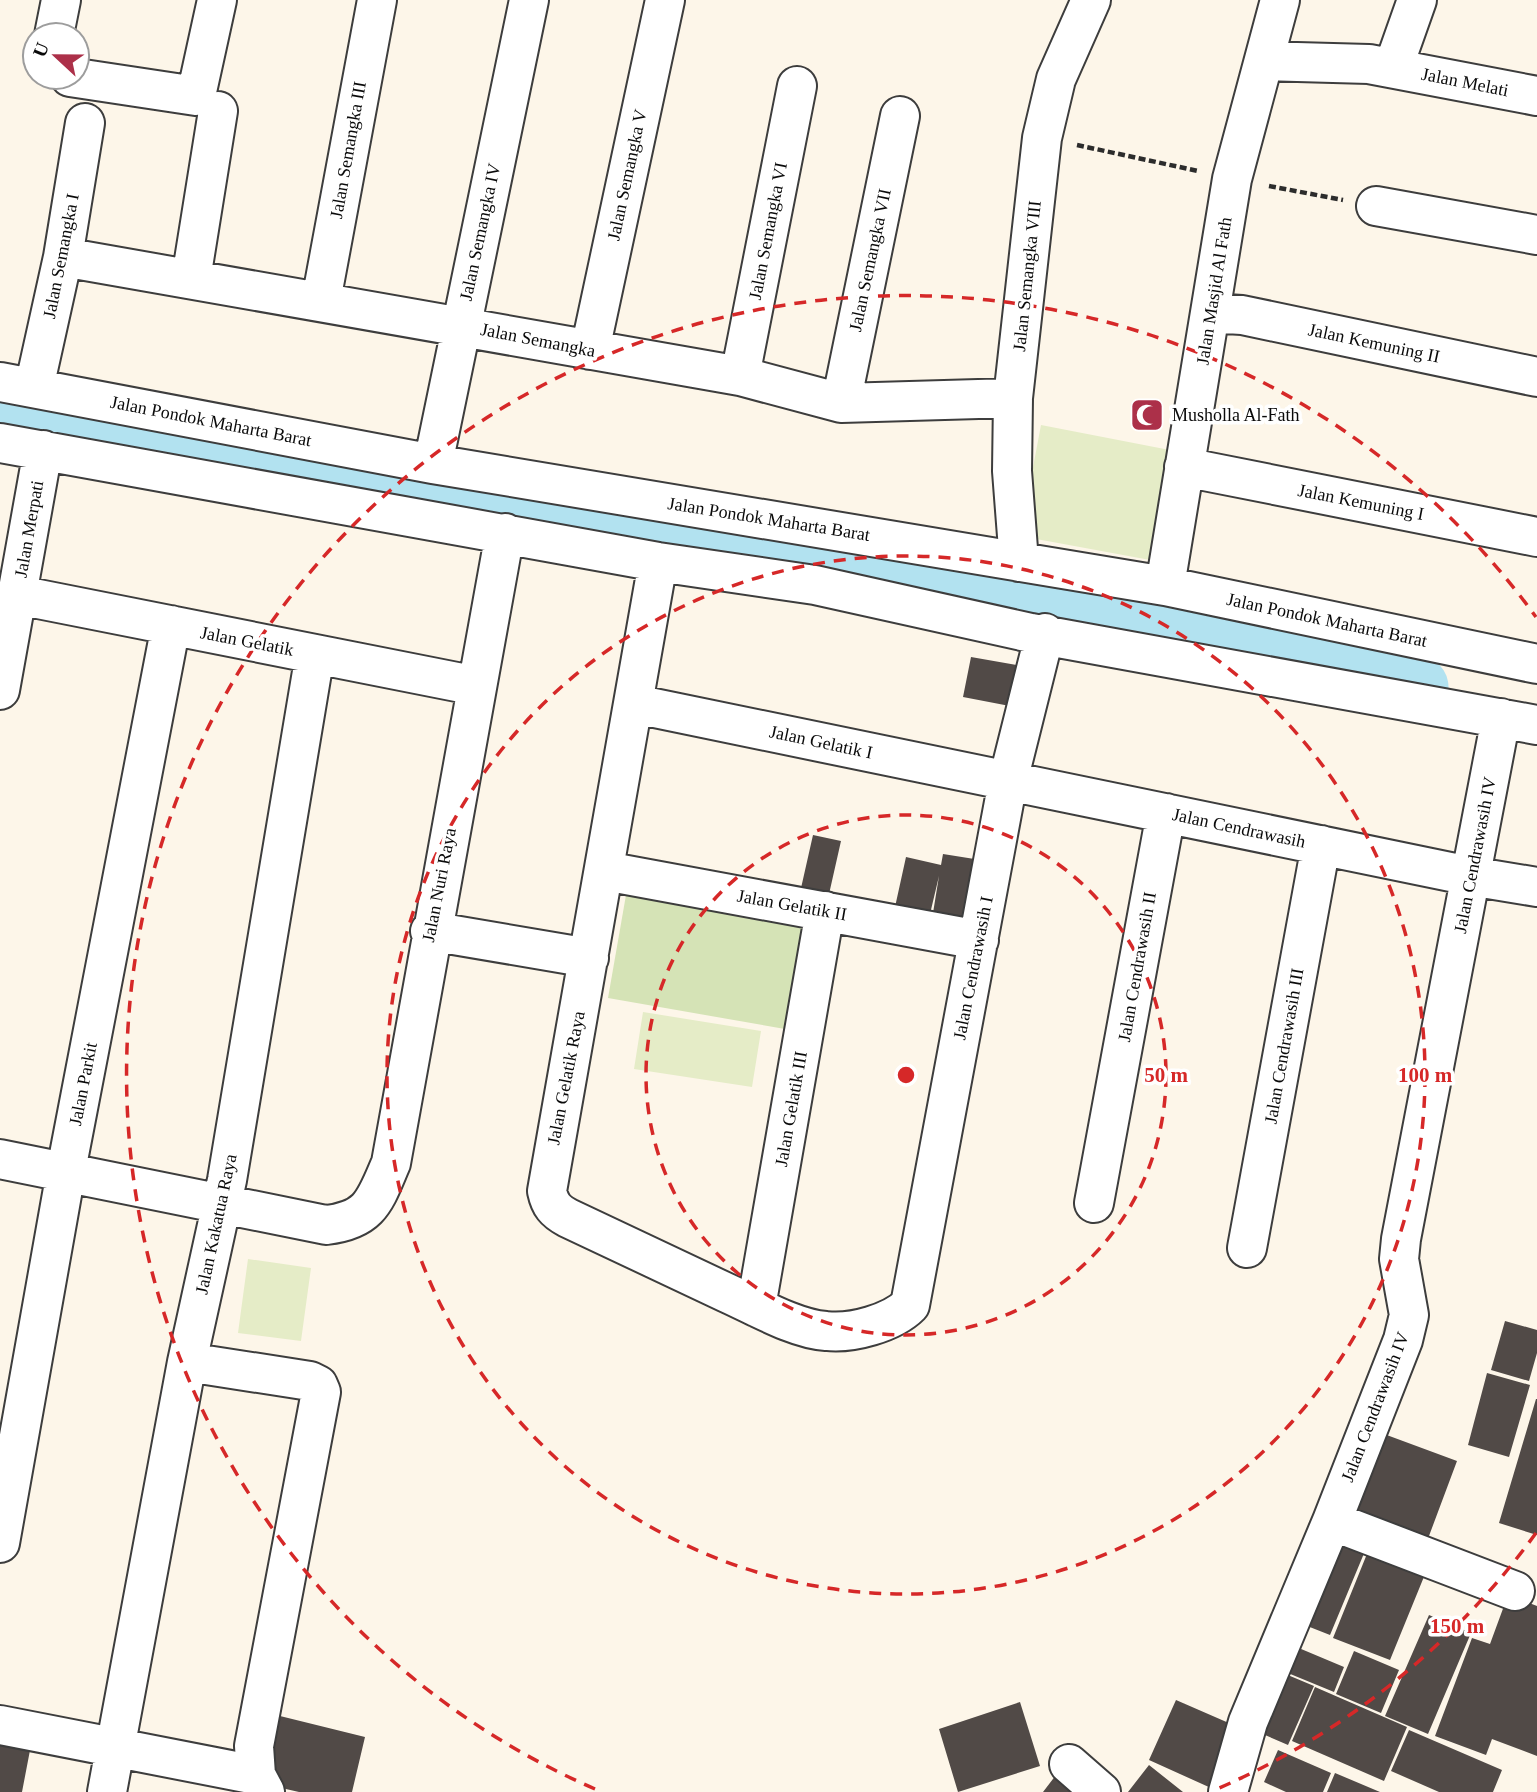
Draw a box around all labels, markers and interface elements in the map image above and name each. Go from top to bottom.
north arrow [21,21,91,91]
text: U [28,39,53,60]
street label: Jalan Melati [1420,64,1510,100]
street label: Jalan Semangka III [326,80,370,220]
street label: Jalan Semangka V [603,108,651,242]
street label: Jalan Semangka IV [456,161,504,303]
street label: Jalan Semangka VI [745,161,791,301]
street label: Jalan Semangka VII [845,187,895,333]
street label: Jalan Semangka I [39,192,83,320]
street label: Jalan Semangka VIII [1009,200,1045,352]
street label: Jalan Masjid Al Fath [1192,216,1236,366]
street label: Jalan Semangka [479,319,597,361]
street label: Jalan Kemuning II [1306,319,1442,367]
street label: Jalan Pondok Maharta Barat [109,392,313,450]
mosque icon: Musholla Al-Fath [1128,396,1166,434]
place label: Musholla Al-Fath [1172,405,1300,425]
street label: Jalan Merpati [11,479,47,579]
street label: Jalan Kemuning I [1296,480,1426,524]
street label: Jalan Pondok Maharta Barat [666,493,872,545]
street label: Jalan Pondok Maharta Barat [1225,589,1429,651]
street label: Jalan Gelatik [199,622,295,660]
street label: Jalan Gelatik I [768,721,874,763]
street label: Jalan Cendrawasih IV [1450,775,1500,935]
street label: Jalan Cendrawasih [1171,804,1307,852]
street label: Jalan Nuri Raya [418,826,460,944]
street label: Jalan Gelatik II [736,886,848,924]
street label: Jalan Cendrawasih II [1114,890,1160,1044]
street label: Jalan Cendrawasih I [949,894,997,1042]
street label: Jalan Cendrawasih III [1260,966,1308,1126]
street label: Jalan Gelatik Raya [543,1009,589,1147]
street label: Jalan Parkit [65,1041,101,1127]
street label: Jalan Gelatik III [771,1050,811,1168]
centre of rings [894,1063,918,1087]
text: 50 m [1144,1063,1188,1087]
text: 100 m [1398,1063,1453,1087]
street label: Jalan Kakatua Raya [191,1152,241,1296]
street label: Jalan Cendrawasih IV [1337,1329,1413,1485]
text: 150 m [1430,1614,1485,1638]

